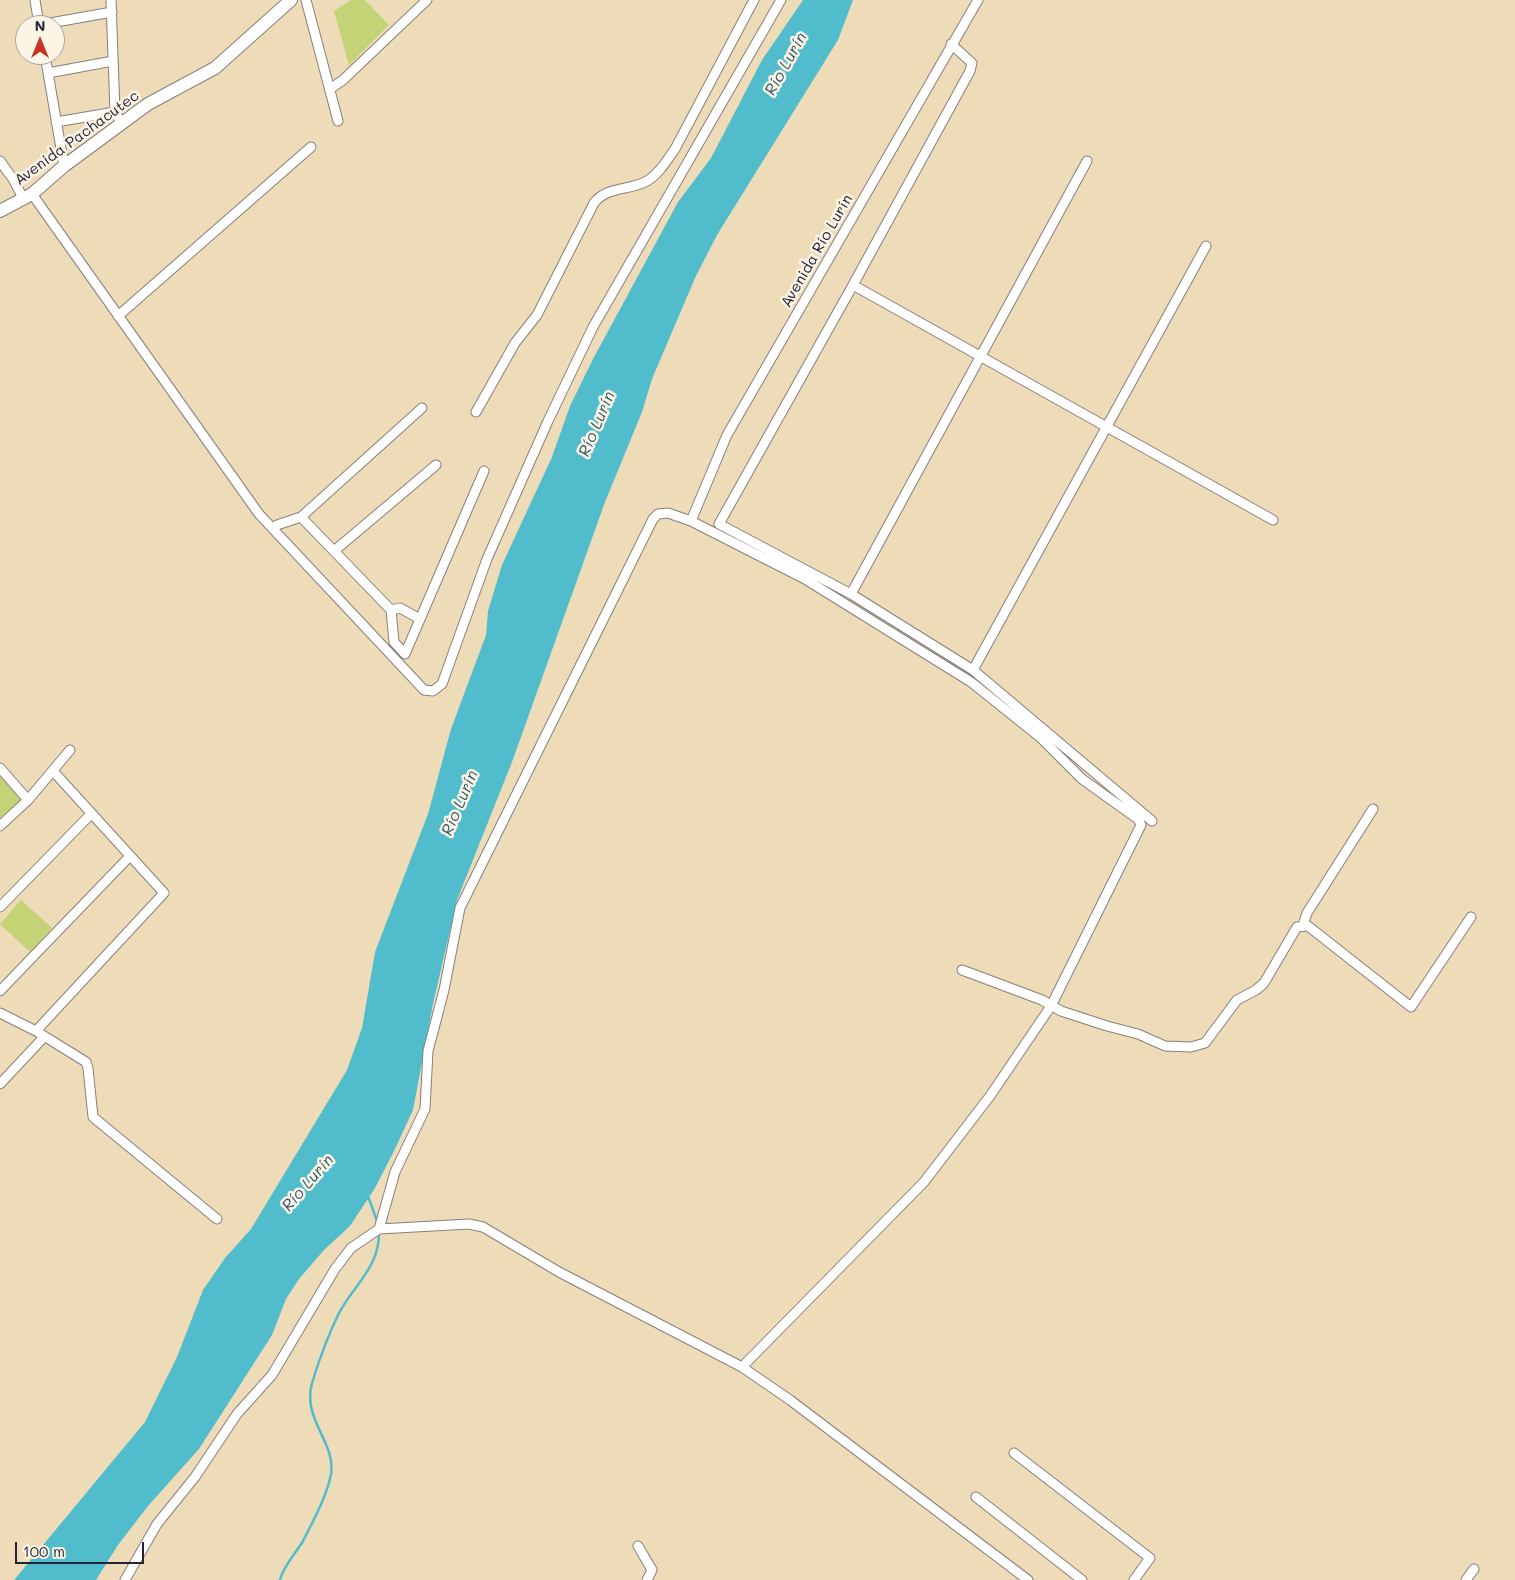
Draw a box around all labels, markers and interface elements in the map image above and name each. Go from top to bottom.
north arrow [15,15,65,65]
text: N [35,16,45,35]
water label: Río Lurín [761,29,811,99]
street label: Avenida Pachacutec [11,87,143,189]
street label: Avenida Río Lurín [777,191,857,311]
water label: Río Lurín [575,389,619,459]
water label: Río Lurín [438,768,482,838]
water label: Río Lurín [278,1151,338,1215]
scale bar [18,1532,146,1564]
text: 100 m [23,1541,65,1561]

